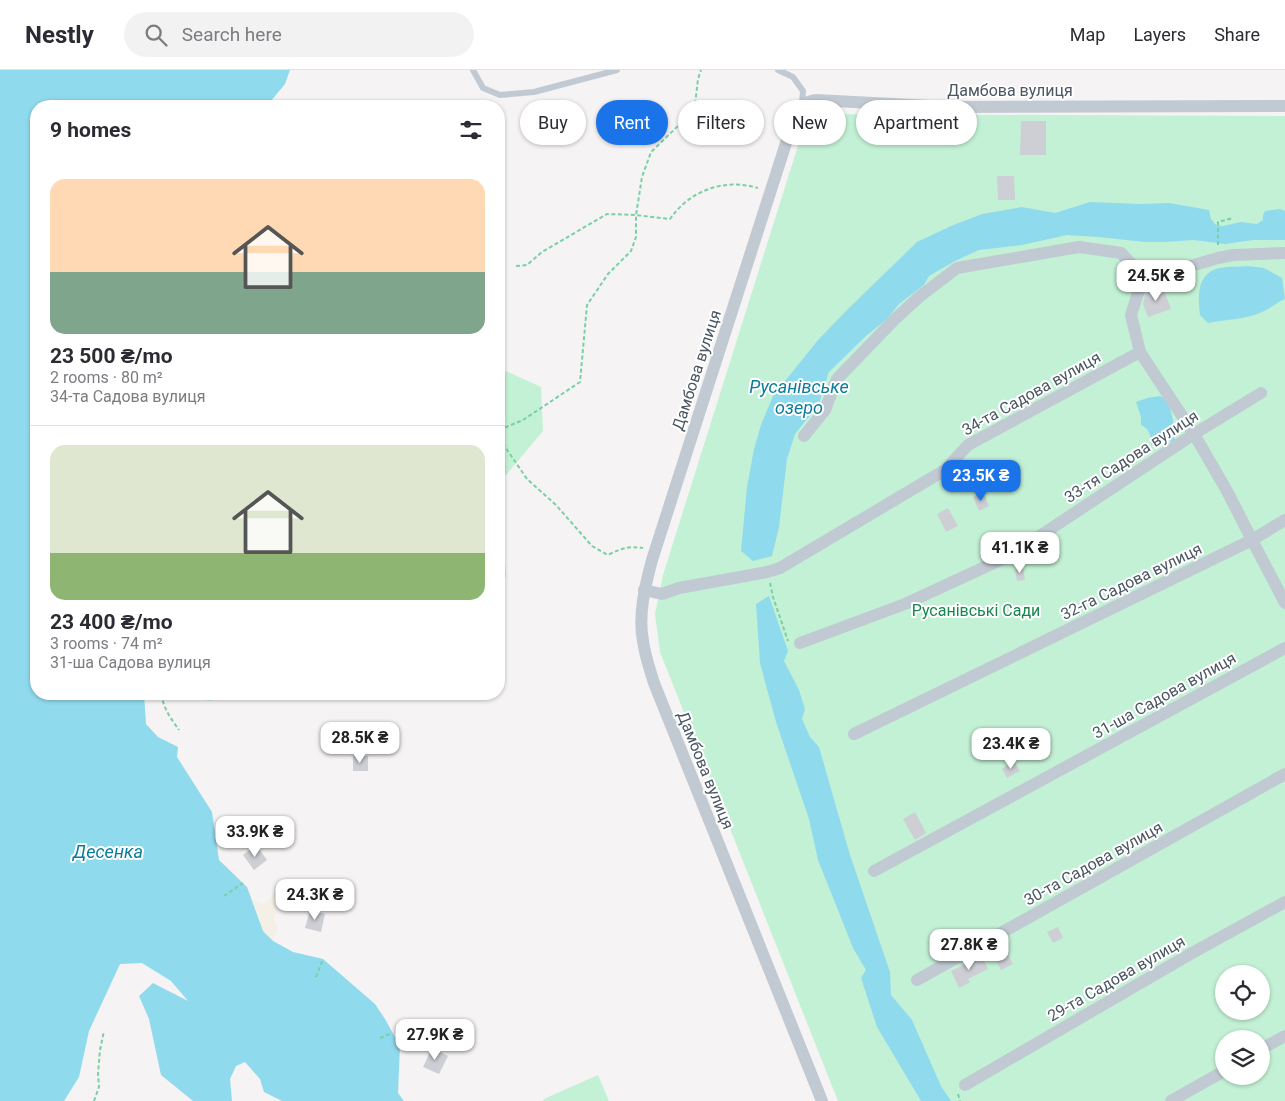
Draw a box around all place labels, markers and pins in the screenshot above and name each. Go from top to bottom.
pin: 24.5K ₴ [1110,260,1202,302]
pin: 23.5K ₴ [935,460,1027,502]
pin: 41.1K ₴ [974,532,1066,574]
pin: 28.5K ₴ [314,722,406,764]
pin: 23.4K ₴ [965,728,1057,770]
pin: 33.9K ₴ [209,816,301,858]
pin: 24.3K ₴ [269,878,361,921]
pin: 27.8K ₴ [923,928,1015,971]
pin: 27.9K ₴ [389,1018,481,1061]

